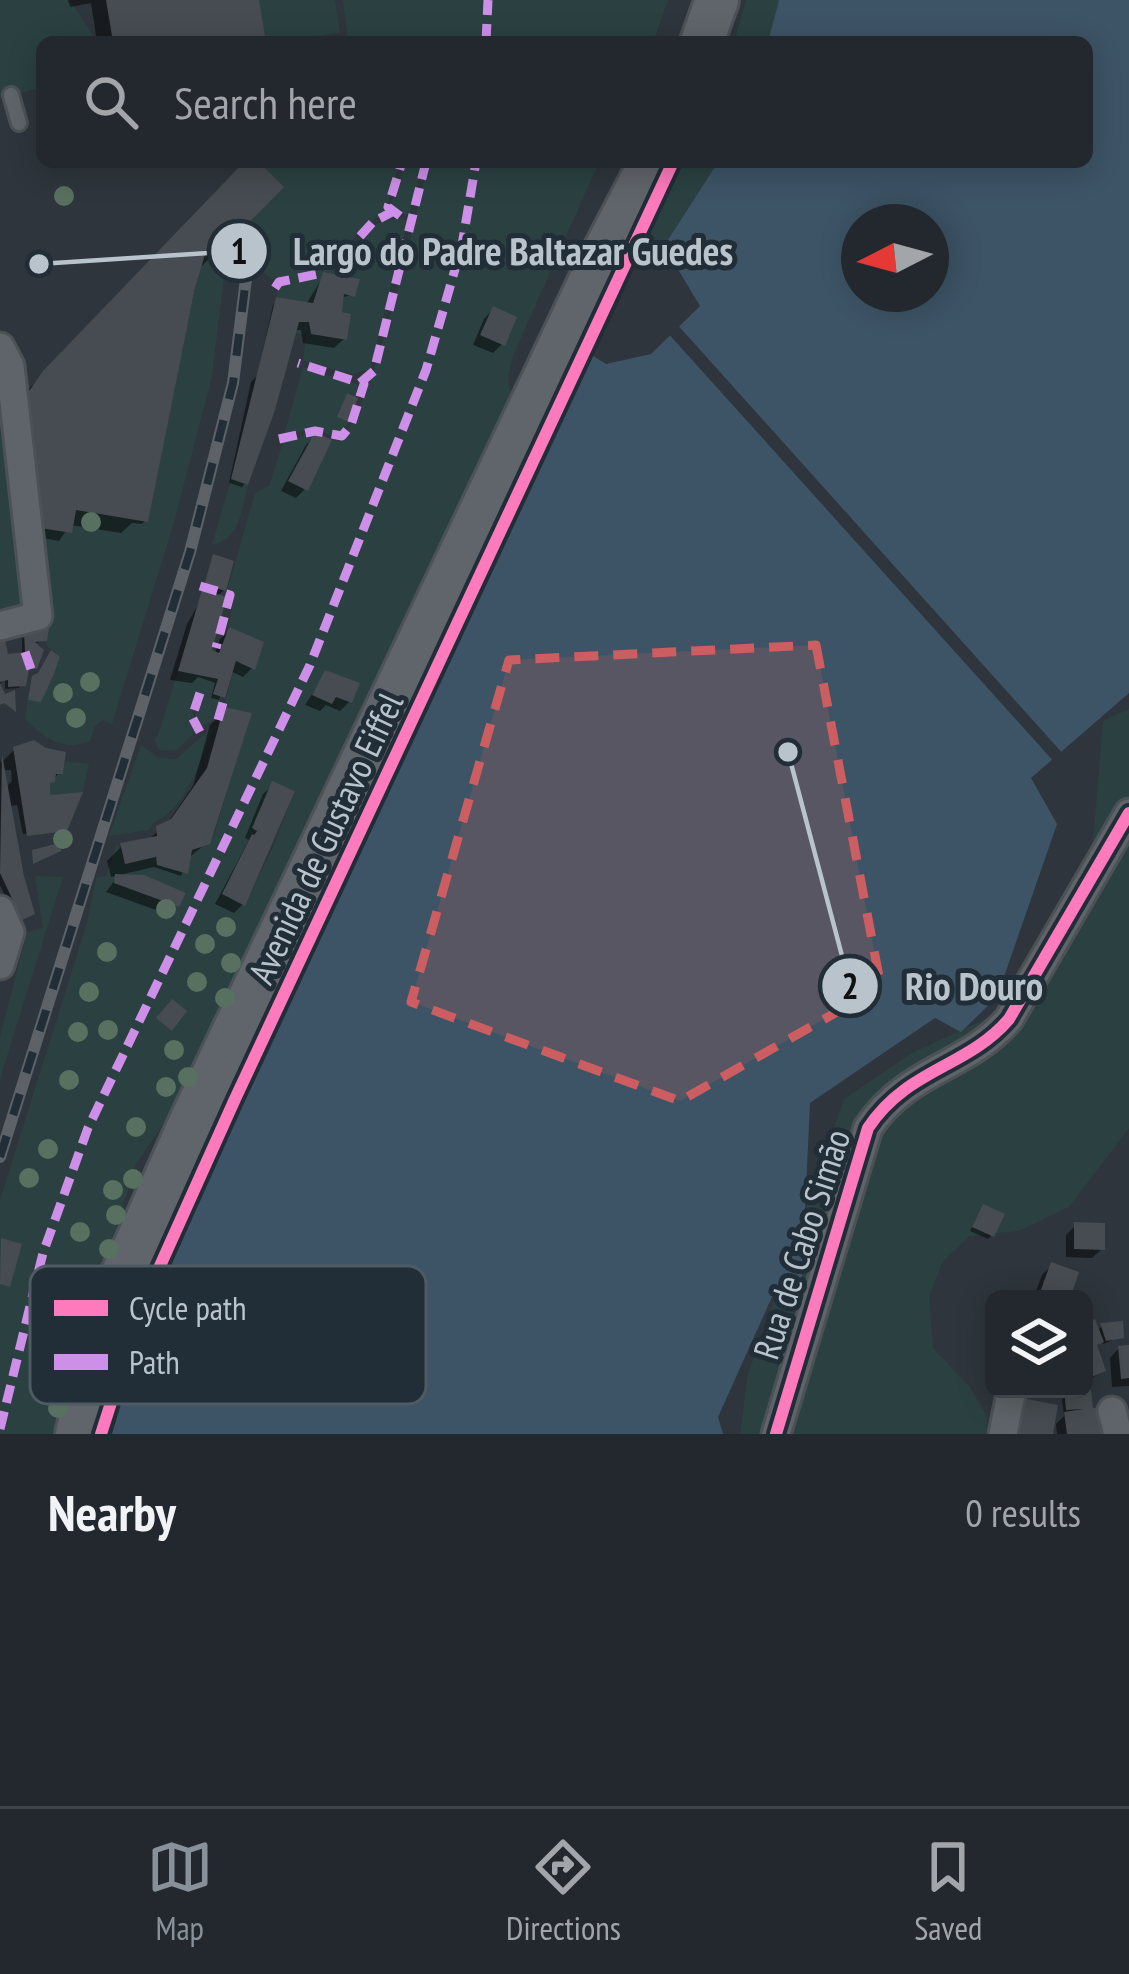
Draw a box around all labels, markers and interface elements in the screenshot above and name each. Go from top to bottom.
search box [36,36,1093,168]
icon: search [78,69,144,135]
text: Search here [174,73,357,131]
north arrow [841,204,949,312]
callout: Largo do Padre Baltazar Guedes [209,214,757,289]
text: Largo do Padre Baltazar Guedes [293,225,733,276]
text: 1 [230,227,248,274]
street label: Avenida de Gustavo Eiffel [237,684,413,991]
callout: Rio Douro [820,948,1067,1023]
text: Rio Douro [905,960,1043,1011]
text: 2 [841,962,859,1009]
street label: Rua de Cabo Simão [742,1123,860,1365]
legend [30,1266,426,1404]
text: Cycle path [129,1286,247,1329]
map controls [985,1290,1093,1398]
button: layers [985,1290,1093,1398]
text: Path [129,1340,180,1383]
text: Nearby [48,1479,176,1545]
text: 0 results [965,1487,1081,1538]
tab: Map [147,1834,213,1949]
tab: Directions [506,1834,621,1949]
tab: Saved [914,1834,982,1949]

